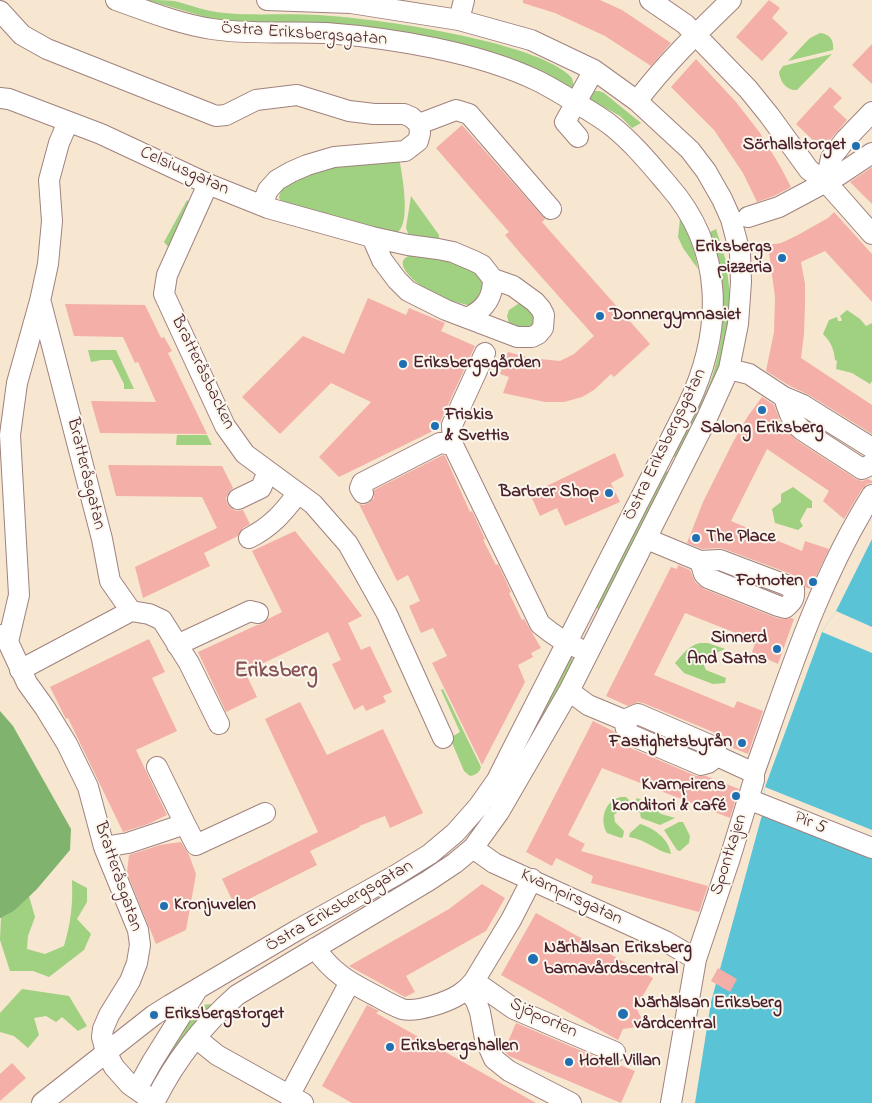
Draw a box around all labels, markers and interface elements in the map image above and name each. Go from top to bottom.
street label: Östra Eriksbergsgatan [220,18,388,52]
place label: Sörhallstorget [743,135,846,157]
marker: Sörhallstorget [850,140,862,152]
street label: Celsiusgatan [136,143,232,201]
place label: Eriksbergs pizzeria [695,237,772,280]
marker: Eriksbergs pizzeria [776,252,788,264]
place label: Donnergymnasiet [610,305,741,327]
marker: Donnergymnasiet [594,310,606,322]
street label: Bratteråsbacken [165,313,239,433]
place label: Eriksbergsgården [413,353,541,375]
marker: Eriksbergsgården [397,358,409,370]
street label: Östra Eriksbergsgatan [620,365,712,525]
marker: Salong Eriksberg [756,404,768,416]
place label: Friskis & Svettis [445,405,509,448]
street label: Bratteråsgatan [61,416,109,532]
place label: Salong Eriksberg [700,418,824,440]
marker: Friskis & Svettis [429,420,441,432]
place label: Barbrer Shop [499,482,599,504]
marker: Barbrer Shop [603,487,615,499]
place label: The Place [706,527,776,549]
marker: The Place [690,532,702,544]
place label: Fotnoten [736,571,803,593]
marker: Fotnoten [807,576,819,588]
place label: Sinnerd And Satns [687,628,767,670]
marker: Sinnerd And Satns [771,643,783,655]
district label: Eriksberg [234,659,318,685]
place label: Fastighetsbyrån [609,732,732,754]
marker: Fastighetsbyrån [736,737,748,749]
place label: Kvarnpirens konditori & café [612,775,726,818]
marker: Kvarnpirens konditori & café [730,790,742,802]
street label: Pir 5 [791,808,829,840]
street label: Spontkajen [707,812,753,898]
street label: Bratteråsgatan [88,819,146,935]
street label: Östra Eriksbergsgatan [263,856,417,958]
street label: Kvarnpirsgatan [517,865,625,931]
place label: Kronjuvelen [174,895,256,917]
marker: Kronjuvelen [158,900,170,912]
place label: Närhälsan Eriksberg barnavårdscentral [544,938,692,981]
marker: Närhälsan Eriksberg barnavårdscentral [526,952,540,966]
place label: Närhälsan Eriksberg vårdcentral [634,993,782,1036]
street label: Sjöporten [506,994,580,1044]
place label: Eriksbergstorget [164,1004,284,1026]
marker: Närhälsan Eriksberg vårdcentral [616,1007,630,1021]
marker: Eriksbergstorget [148,1009,160,1021]
place label: Eriksbergshallen [400,1036,518,1058]
marker: Eriksbergshallen [384,1041,396,1053]
place label: Hotell Villan [579,1051,661,1073]
marker: Hotell Villan [563,1056,575,1068]

